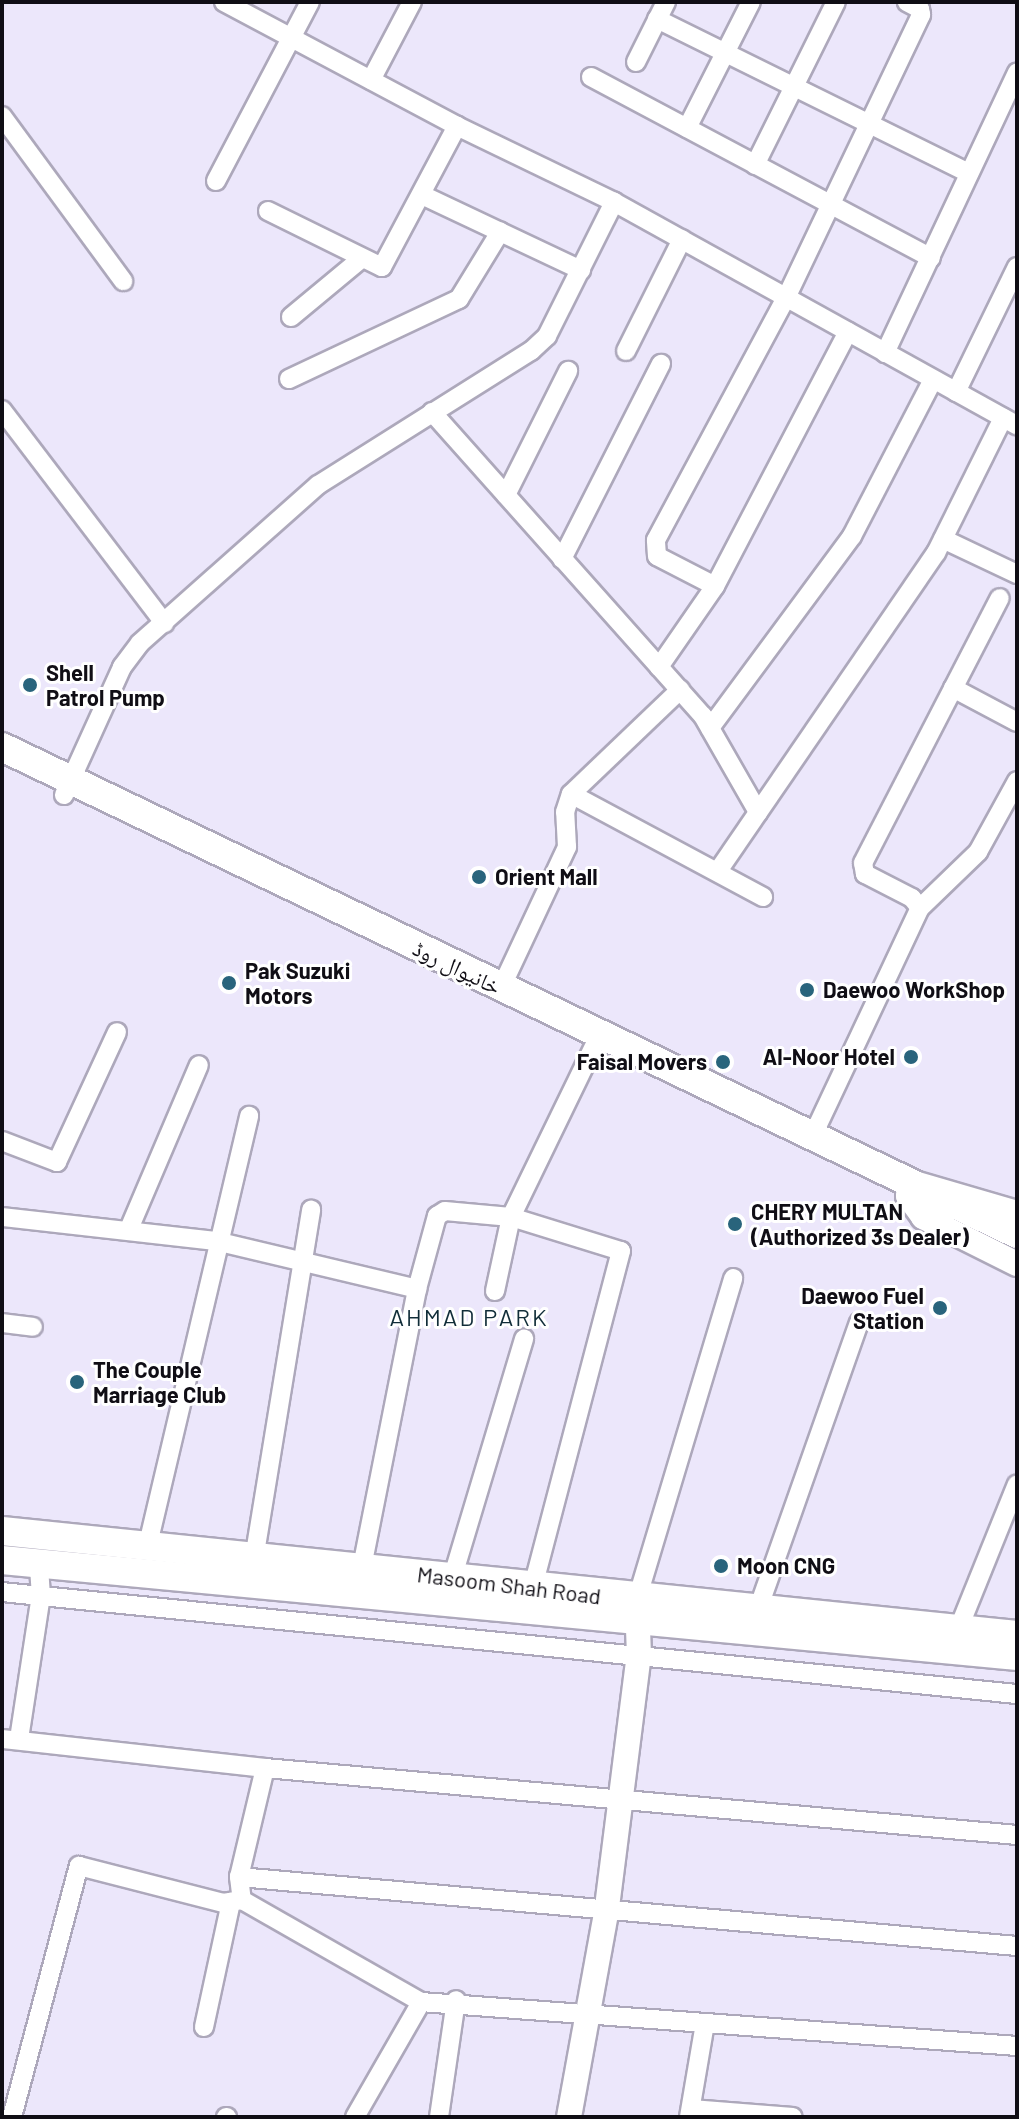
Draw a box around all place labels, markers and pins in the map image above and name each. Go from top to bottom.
place label: Shell Patrol Pump [46,659,165,710]
marker: Shell Patrol Pump [21,676,39,694]
place label: Orient Mall [495,864,598,890]
marker: Orient Mall [470,868,488,886]
place label: Pak Suzuki Motors [245,957,350,1008]
marker: Pak Suzuki Motors [220,974,238,992]
place label: Daewoo WorkShop [823,977,1005,1003]
marker: Daewoo WorkShop [798,981,816,999]
place label: Al-Noor Hotel [763,1044,895,1070]
marker: Al-Noor Hotel [902,1048,920,1066]
place label: Faisal Movers [577,1049,707,1075]
marker: Faisal Movers [714,1053,732,1071]
place label: CHERY MULTAN (Authorized 3s Dealer) [751,1198,969,1250]
marker: CHERY MULTAN (Authorized 3s Dealer) [726,1215,744,1233]
place label: Daewoo Fuel Station [801,1282,924,1334]
marker: Daewoo Fuel Station [931,1299,949,1317]
place label: The Couple Marriage Club [93,1356,226,1408]
marker: The Couple Marriage Club [68,1373,86,1391]
place label: Moon CNG [737,1553,835,1579]
marker: Moon CNG [712,1557,730,1575]

